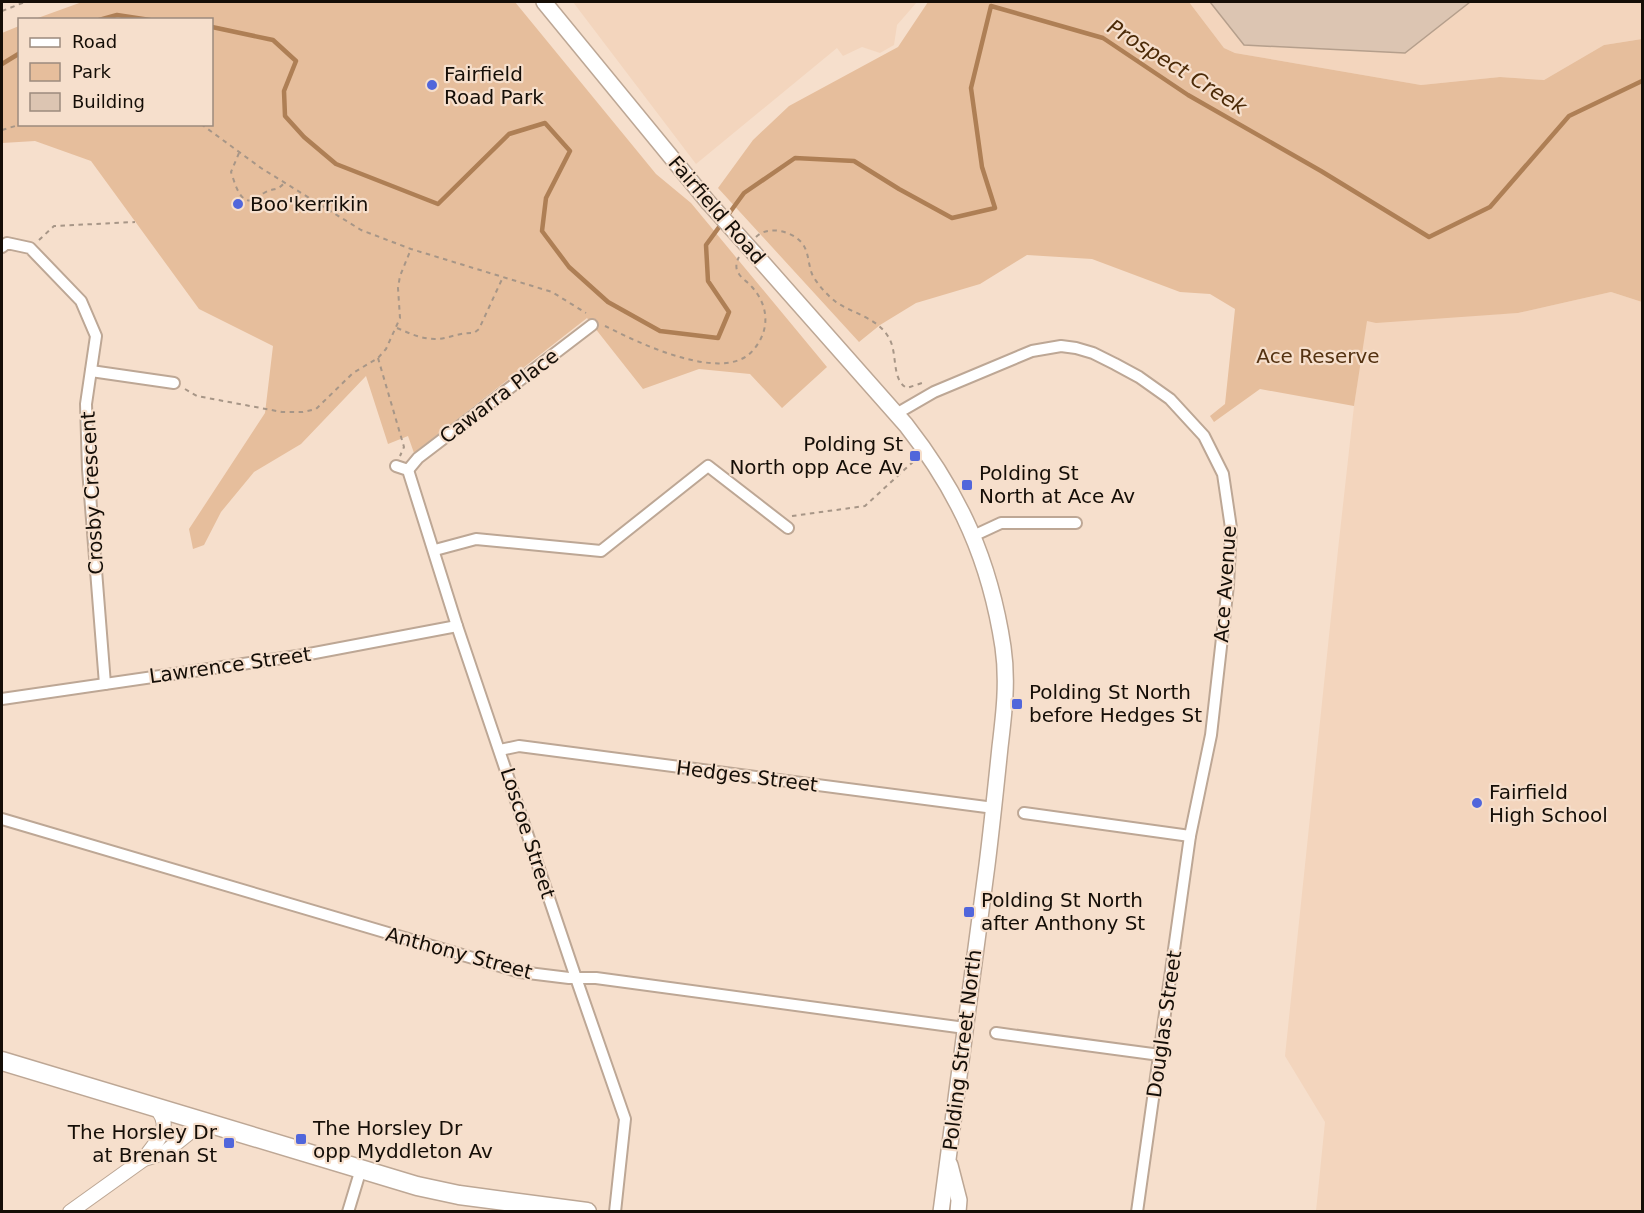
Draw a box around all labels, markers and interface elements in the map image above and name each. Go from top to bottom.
water label: Prospect Creek [1103,15,1252,120]
legend [18,18,213,126]
text: Road [72,31,117,52]
text: Park [72,61,111,82]
place label: Fairfield Road Park [444,62,544,109]
marker: Fairfield Road Park [425,78,439,92]
text: Building [72,91,145,112]
street label: Fairfield Road [664,151,770,269]
place label: Boo'kerrikin [250,192,368,216]
marker: Boo'kerrikin [231,197,245,211]
street label: Cawarra Place [435,343,563,449]
park label: Ace Reserve [1256,344,1380,368]
street label: Crosby Crescent [76,411,108,575]
place label: Polding St North opp Ace Av [729,432,903,479]
marker: Polding St North opp Ace Av [908,449,922,463]
place label: Polding St North at Ace Av [979,461,1135,508]
marker: Polding St North at Ace Av [960,478,974,492]
street label: Ace Avenue [1209,525,1241,643]
street label: Lawrence Street [148,642,313,688]
place label: Polding St North before Hedges St [1029,680,1202,727]
marker: Polding St North before Hedges St [1010,697,1024,711]
street label: Hedges Street [675,755,819,797]
street label: Loscoe Street [496,765,560,902]
place label: Fairfield High School [1489,780,1608,827]
marker: Fairfield High School [1470,796,1484,810]
place label: Polding St North after Anthony St [981,888,1145,935]
marker: Polding St North after Anthony St [962,905,976,919]
street label: Anthony Street [383,922,535,984]
street label: Polding Street North [938,948,986,1152]
street label: Douglas Street [1142,949,1186,1099]
place label: The Horsley Dr opp Myddleton Av [312,1116,493,1163]
place label: The Horsley Dr at Brenan St [67,1120,218,1167]
marker: The Horsley Dr opp Myddleton Av [294,1132,308,1146]
marker: The Horsley Dr at Brenan St [222,1136,236,1150]

